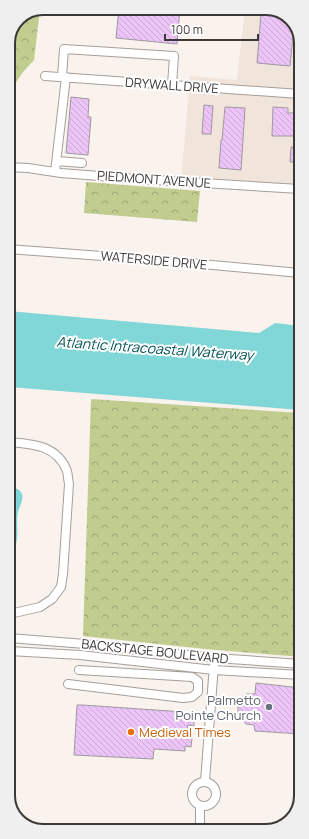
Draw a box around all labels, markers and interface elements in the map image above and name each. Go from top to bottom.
scale bar [165,16,258,42]
text: 100 m [171,21,203,38]
street label: DRYWALL DRIVE [125,73,219,97]
street label: PIEDMONT AVENUE [96,166,212,192]
street label: WATERSIDE DRIVE [100,246,208,274]
water label: Atlantic Intracoastal Waterway [56,332,257,365]
street label: BACKSTAGE BOULEVARD [81,634,230,668]
place label: Palmetto Pointe Church [175,691,261,724]
marker: Palmetto Pointe Church [264,702,274,712]
place label: Medieval Times [139,723,231,741]
marker: Medieval Times [126,727,136,737]

